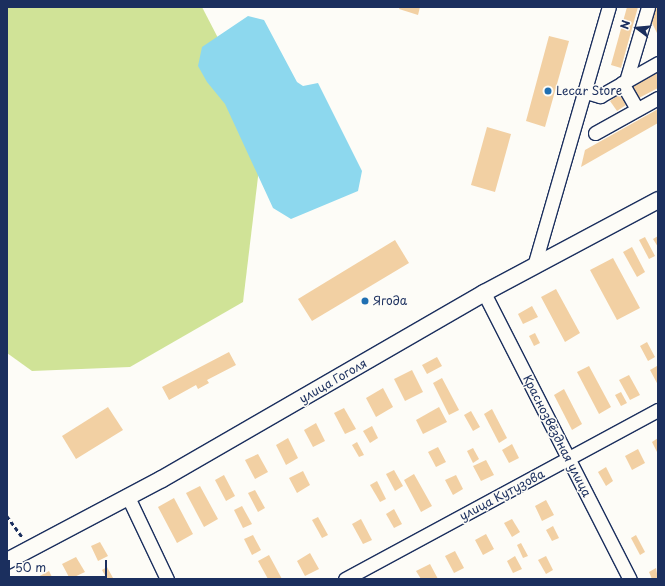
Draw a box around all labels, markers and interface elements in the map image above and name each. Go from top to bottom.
north arrow [617,8,657,48]
text: N [616,18,634,31]
place label: Lecar Store [556,84,622,98]
marker: Lecar Store [543,86,553,96]
place label: Ягода [373,294,407,308]
marker: Ягода [360,296,370,306]
street label: улица Гоголя [296,356,370,406]
street label: Краснозвёздная улица [520,372,594,500]
street label: улица Кутузова [457,466,547,524]
scale bar [10,552,109,578]
text: 50 m [15,558,46,576]

